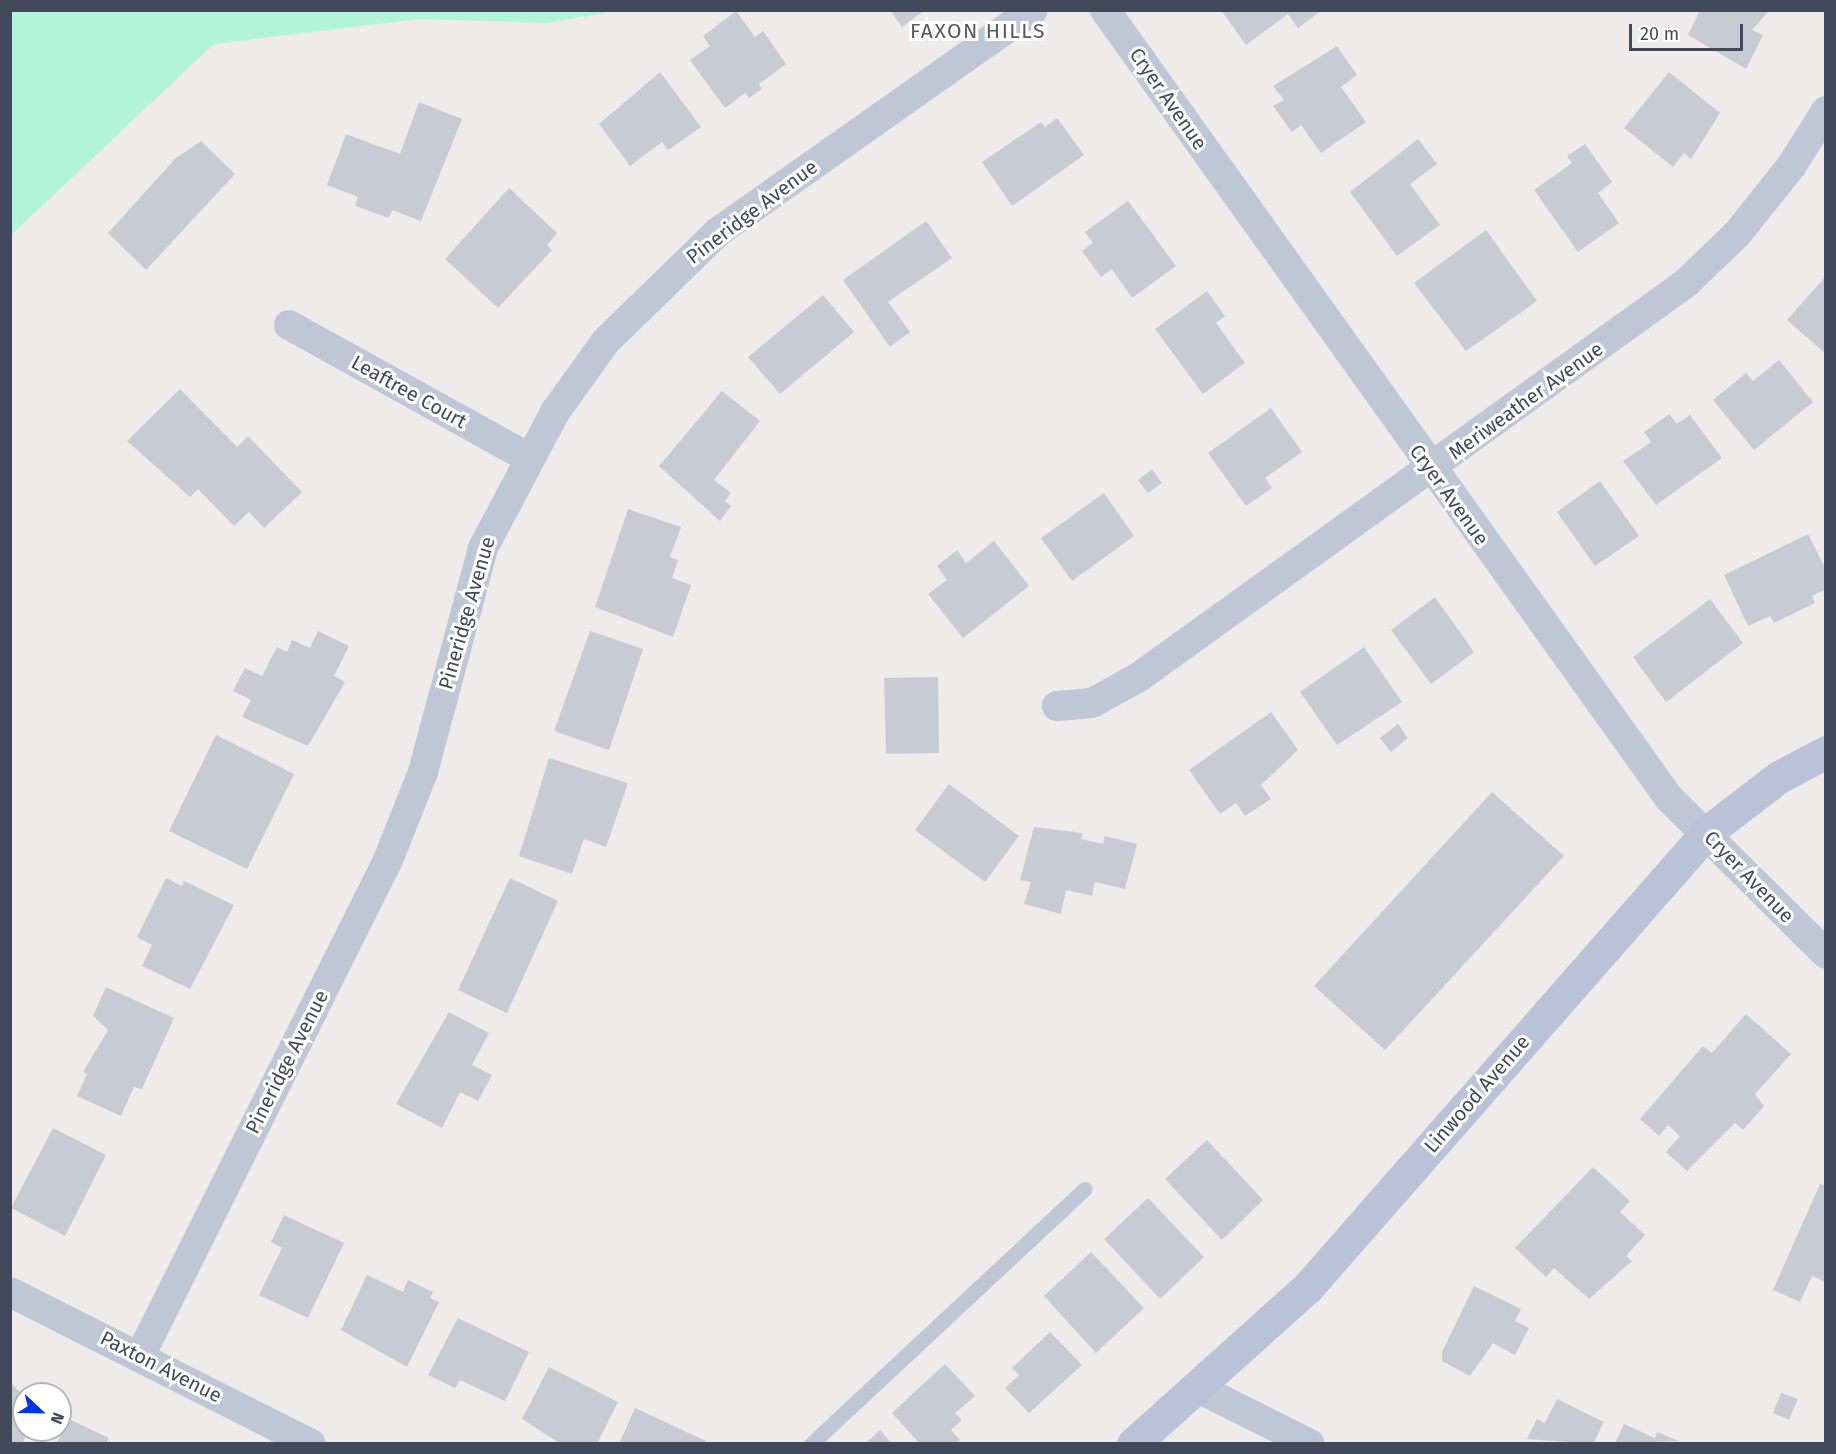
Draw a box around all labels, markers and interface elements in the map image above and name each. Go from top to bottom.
scale bar [1632,12,1746,50]
district label: FAXON HILLS [910,18,1046,44]
text: 20 m [1640,23,1679,45]
street label: Cryer Avenue [1124,44,1212,154]
street label: Pineridge Avenue [682,155,822,269]
street label: Meriweather Avenue [1444,337,1608,465]
street label: Leaftree Court [347,350,471,434]
street label: Cryer Avenue [1404,440,1494,550]
street label: Pineridge Avenue [434,534,500,692]
street label: Cryer Avenue [1699,826,1799,928]
street label: Pineridge Avenue [240,986,334,1138]
street label: Linwood Avenue [1419,1030,1535,1158]
street label: Paxton Avenue [96,1326,226,1408]
north arrow [12,1382,72,1442]
text: N [47,1410,68,1427]

